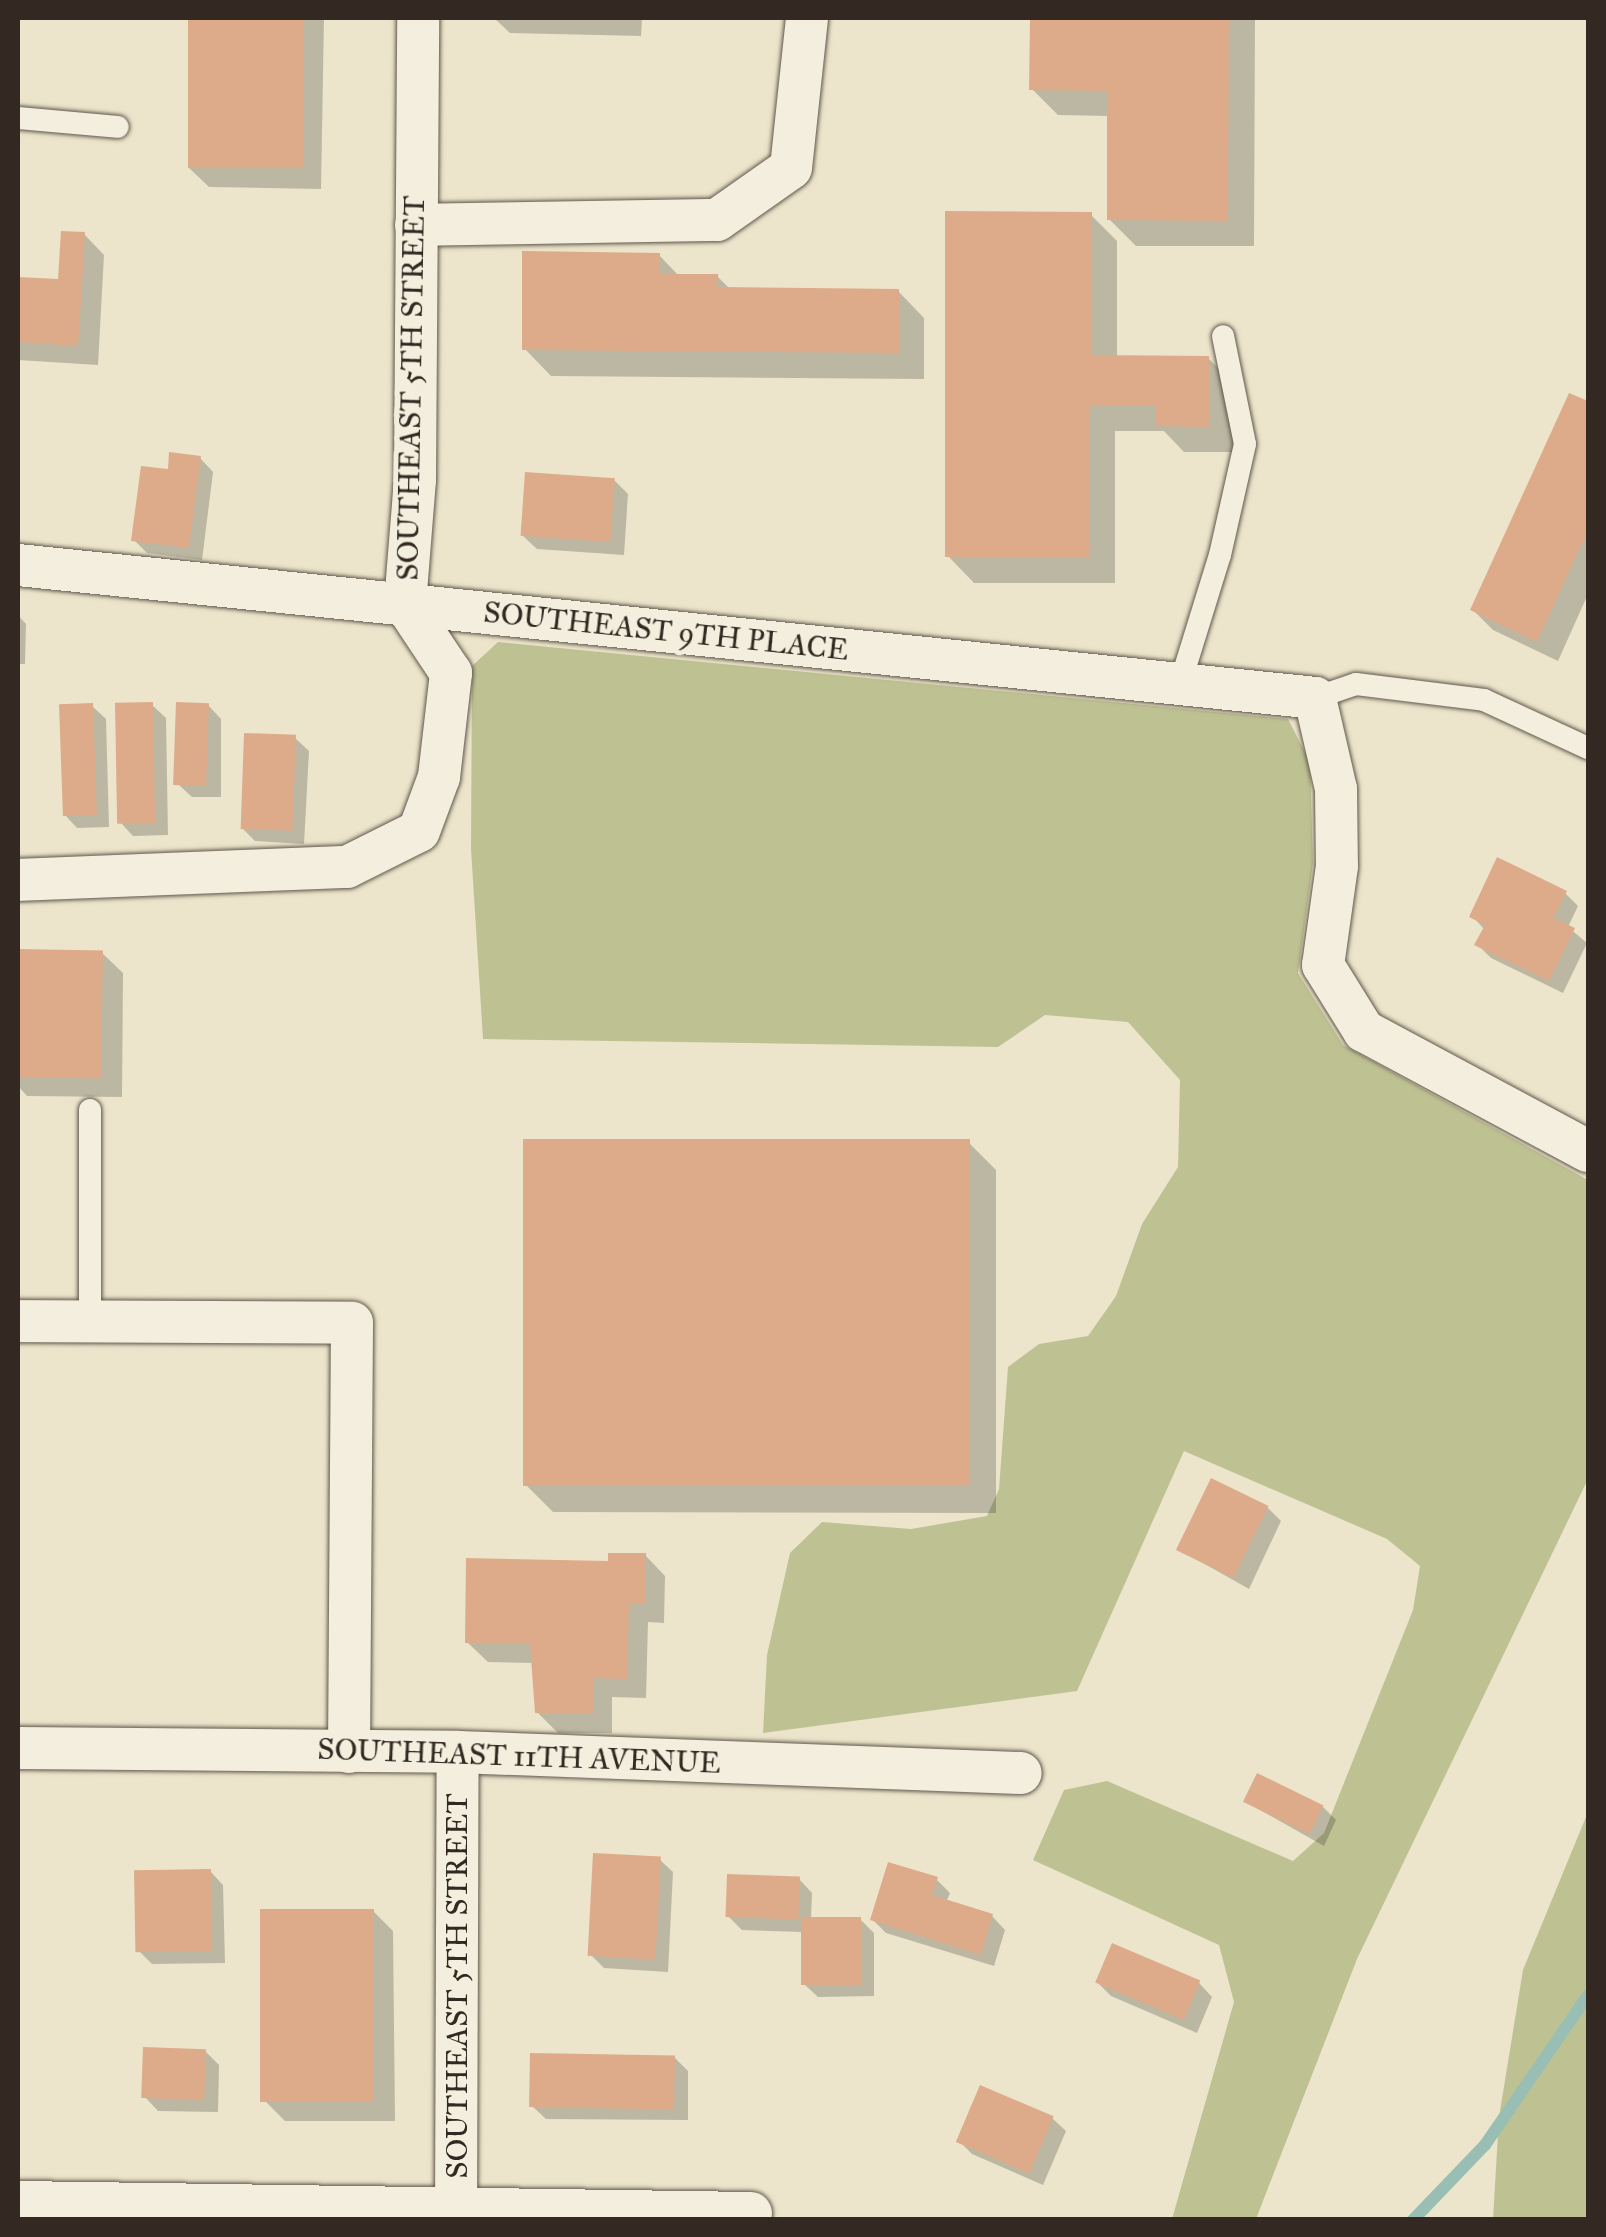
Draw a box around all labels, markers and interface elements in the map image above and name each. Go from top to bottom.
street label: SOUTHEAST 5TH STREET [390,195,432,581]
street label: SOUTHEAST 9TH PLACE [482,594,850,668]
street label: SOUTHEAST 11TH AVENUE [317,1731,721,1781]
street label: SOUTHEAST 5TH STREET [439,1793,475,2179]

